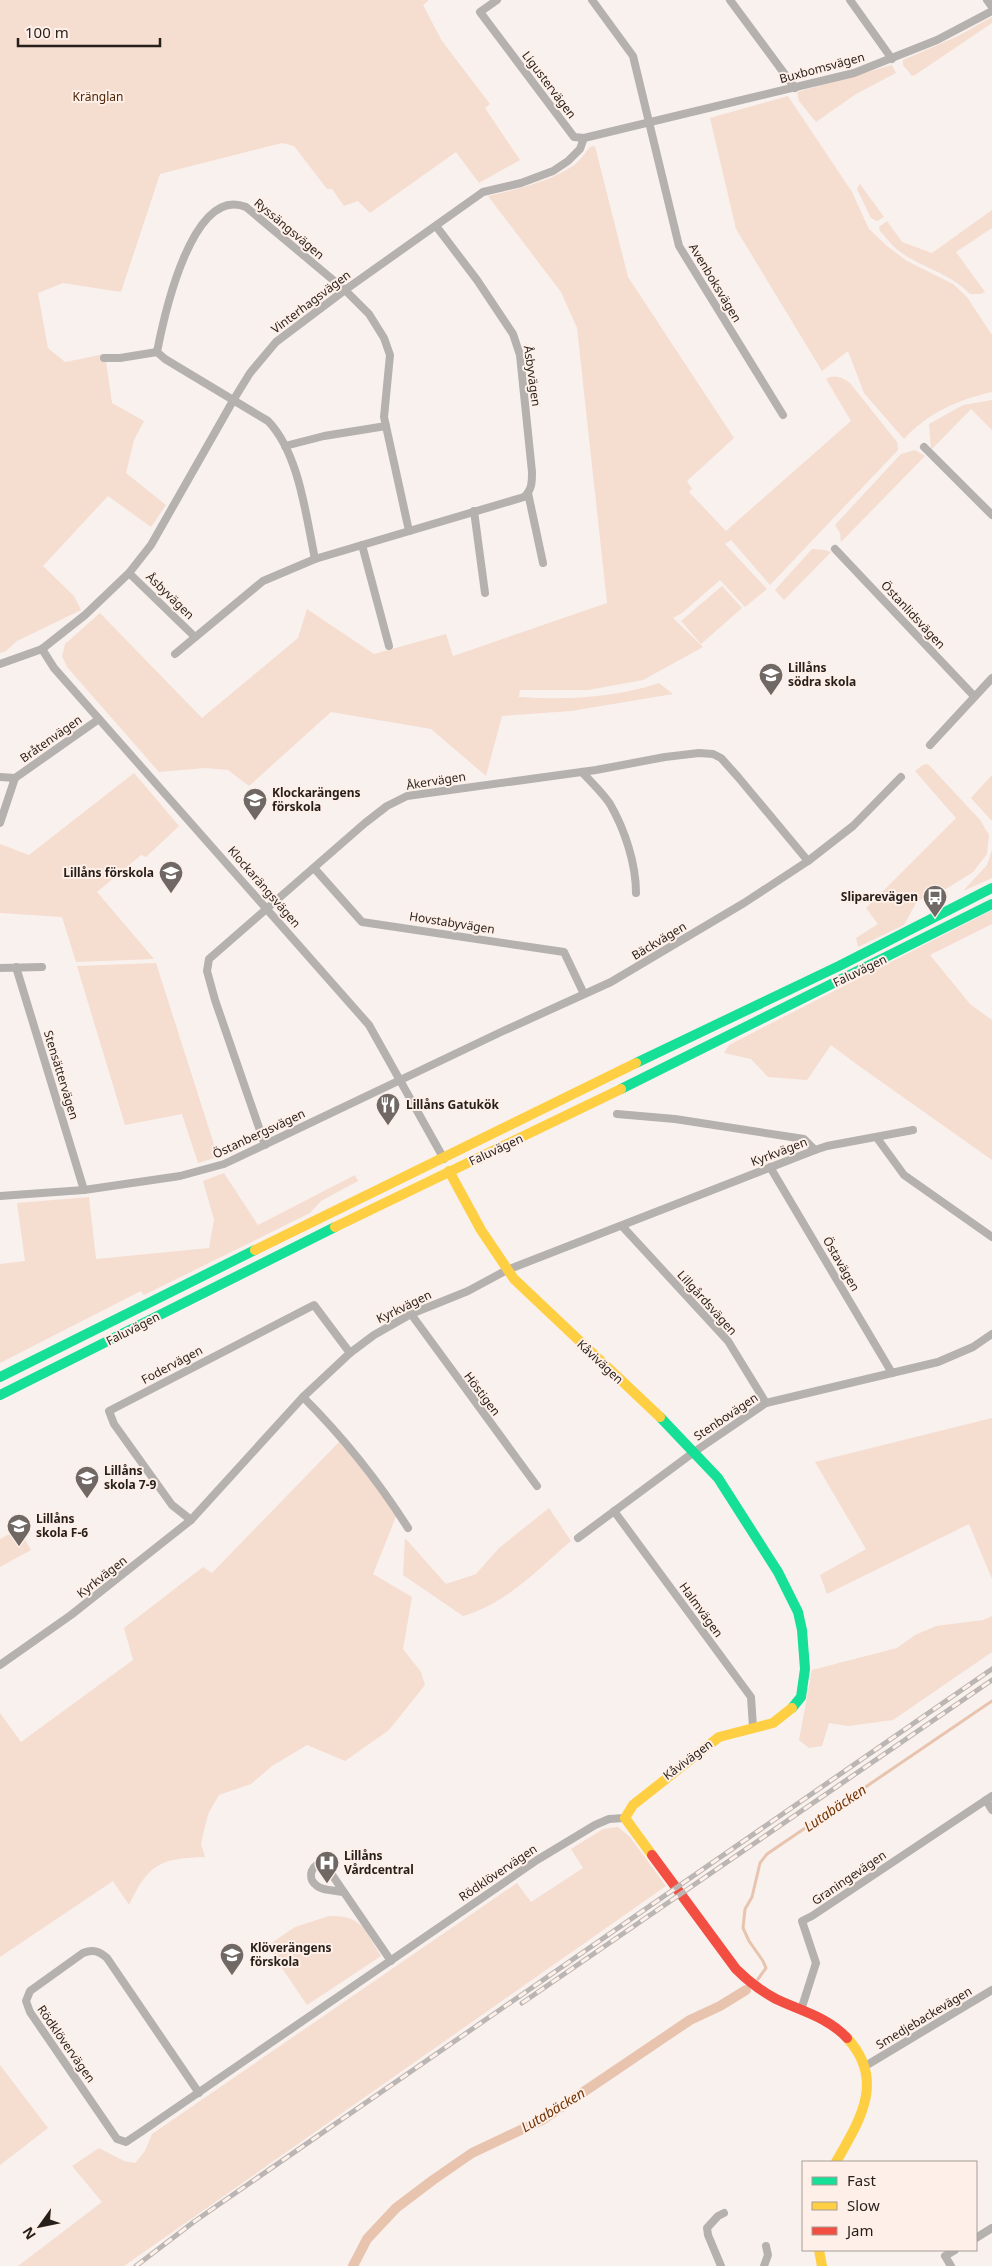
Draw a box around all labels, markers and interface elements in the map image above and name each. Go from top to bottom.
scale bar [18,15,160,47]
text: 100 m [25,22,69,42]
street label: Ligustervägen [518,47,580,122]
street label: Buxbomsvägen [777,48,866,87]
park label: Kränglan [73,88,123,105]
street label: Ryssängsvägen [251,194,328,263]
street label: Avenboksvägen [685,240,746,325]
street label: Vinterhagsvägen [267,266,354,337]
street label: Åsbyvägen [520,345,545,407]
street label: Åsbyvägen [142,568,198,623]
street label: Östanlidsvägen [877,577,949,652]
place label: Lillåns södra skola [788,659,856,690]
school or university icon: Lillåns södra skola [758,662,784,696]
street label: Bråtenvägen [16,711,85,766]
street label: Åkervägen [405,767,467,794]
place label: Klockarängens förskola [272,784,361,815]
school or university icon: Klockarängens förskola [242,787,268,821]
street label: Klockarängsvägen [224,842,305,931]
school or university icon: Lillåns förskola [158,860,184,894]
place label: Lillåns förskola [63,864,154,881]
bus stop icon: Sliparevägen [922,884,948,918]
place label: Sliparevägen [841,888,918,905]
street label: Hovstabyvägen [408,907,496,938]
street label: Bäckvägen [628,918,689,964]
street label: Faluvägen [830,950,890,991]
street label: Stensättervägen [40,1028,83,1122]
restaurant icon: Lillåns Gatukök [375,1092,401,1126]
place label: Lillåns Gatukök [406,1096,499,1113]
street label: Östanbergsvägen [210,1105,308,1162]
street label: Faluvägen [466,1130,526,1169]
street label: Kyrkvägen [748,1133,810,1170]
street label: Östavägen [819,1233,864,1294]
street label: Lillgårdsvägen [674,1267,741,1339]
street label: Kyrkvägen [373,1286,434,1327]
street label: Faluvägen [103,1308,162,1349]
street label: Kåvivägen [573,1336,627,1388]
street label: Fodervägen [138,1341,205,1388]
street label: Höstigen [460,1368,505,1419]
street label: Stenbovägen [690,1389,761,1444]
place label: Lillåns skola 7-9 [104,1462,157,1493]
school or university icon: Lillåns skola 7-9 [74,1465,100,1499]
place label: Lillåns skola F-6 [36,1510,88,1541]
school or university icon: Lillåns skola F-6 [6,1513,32,1547]
street label: Kyrkvägen [73,1552,130,1602]
street label: Halmvägen [676,1579,727,1641]
street label: Kåvivägen [660,1735,716,1784]
water label: Lutabäcken [800,1780,870,1835]
street label: Rödklövervägen [455,1840,540,1905]
street label: Graningevägen [808,1846,889,1909]
place label: Lillåns Vårdcentral [344,1847,414,1878]
hospital icon: Lillåns Vårdcentral [314,1850,340,1884]
place label: Klöverängens förskola [250,1939,332,1970]
school or university icon: Klöverängens förskola [219,1942,245,1976]
street label: Smedjebackevägen [873,1982,975,2053]
street label: Rödklövervägen [33,2002,99,2086]
water label: Lutabäcken [517,2083,588,2136]
legend [802,2161,977,2251]
text: Fast [847,2170,876,2190]
text: Slow [847,2195,880,2215]
north arrow [15,2201,65,2251]
text: Jam [845,2220,874,2240]
text: N [18,2223,40,2243]

